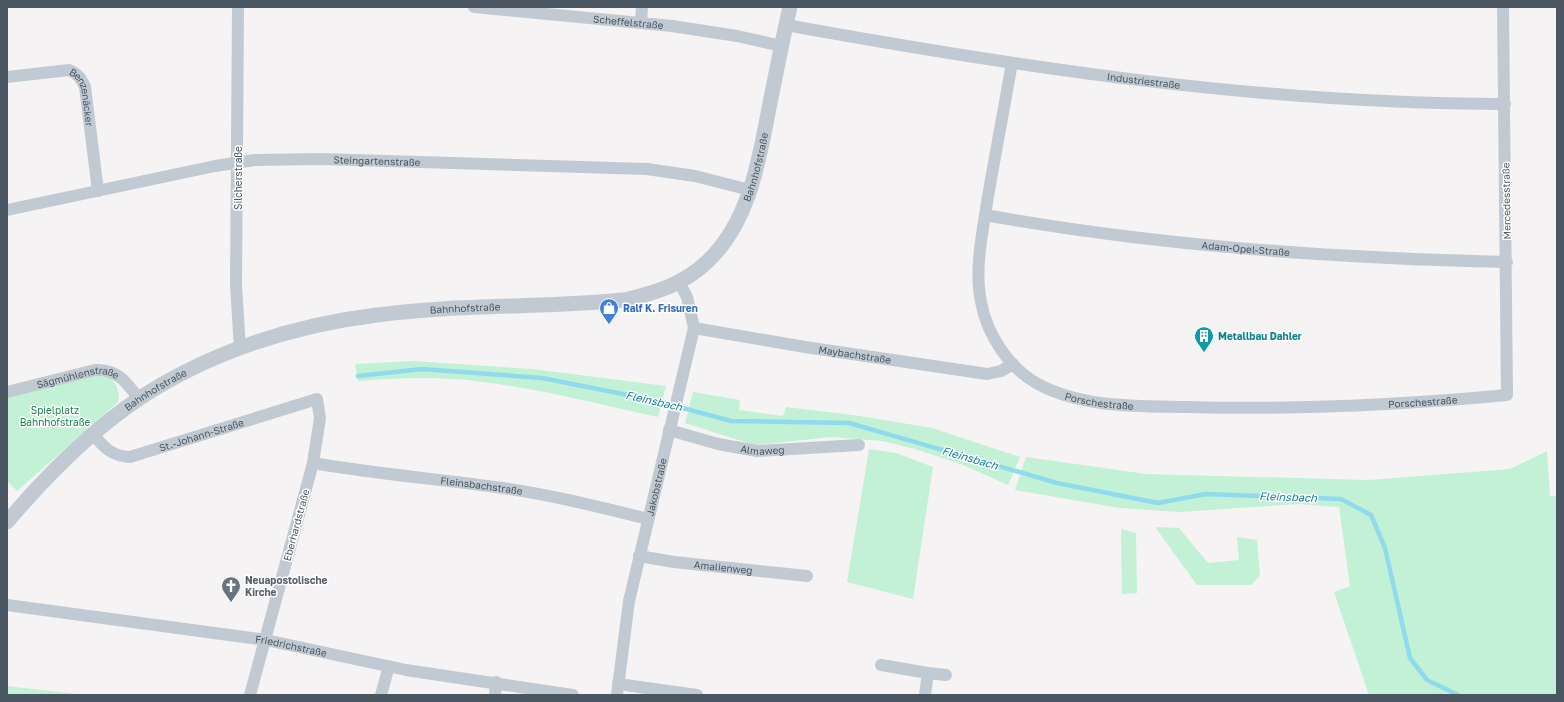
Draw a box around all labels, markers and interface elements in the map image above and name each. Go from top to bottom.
street label: Scheffelstraße [593,12,664,31]
street label: Benzenäcker [68,65,96,127]
street label: Industriestraße [1106,70,1181,91]
street label: Bahnhofstraße [740,131,770,203]
street label: Silcherstraße [232,146,244,210]
street label: Steingartenstraße [333,153,421,168]
street label: Mercedesstraße [1499,162,1513,240]
street label: Adam-Opel-Straße [1201,239,1290,258]
shop icon: Ralf K. Frisuren [598,297,620,325]
street label: Bahnhofstraße [429,300,501,316]
place label: Ralf K. Frisuren [623,302,698,314]
building icon: Metallbau Dahler [1193,325,1215,353]
place label: Metallbau Dahler [1218,330,1302,342]
street label: Maybachstraße [818,343,892,366]
street label: Sägmühlenstraße [35,364,122,390]
street label: Bahnhofstraße [122,366,189,413]
water label: Fleinsbach [625,388,685,414]
street label: Porschestraße [1063,390,1134,412]
street label: Porschestraße [1388,393,1458,410]
park label: Spielplatz Bahnhofstraße [20,404,91,428]
street label: St.-Johann-Straße [158,416,245,454]
street label: Almaweg [740,442,785,457]
water label: Fleinsbach [941,443,1001,472]
street label: Jakobstraße [643,457,669,517]
street label: Fleinsbachstraße [440,474,524,497]
street label: Eberhardstraße [281,487,311,562]
water label: Fleinsbach [1259,489,1318,504]
street label: Amalienweg [693,558,753,576]
place label: Neuapostolische Kirche [245,574,327,598]
church icon: Neuapostolische Kirche [220,575,242,603]
street label: Friedrichstraße [254,633,328,659]

